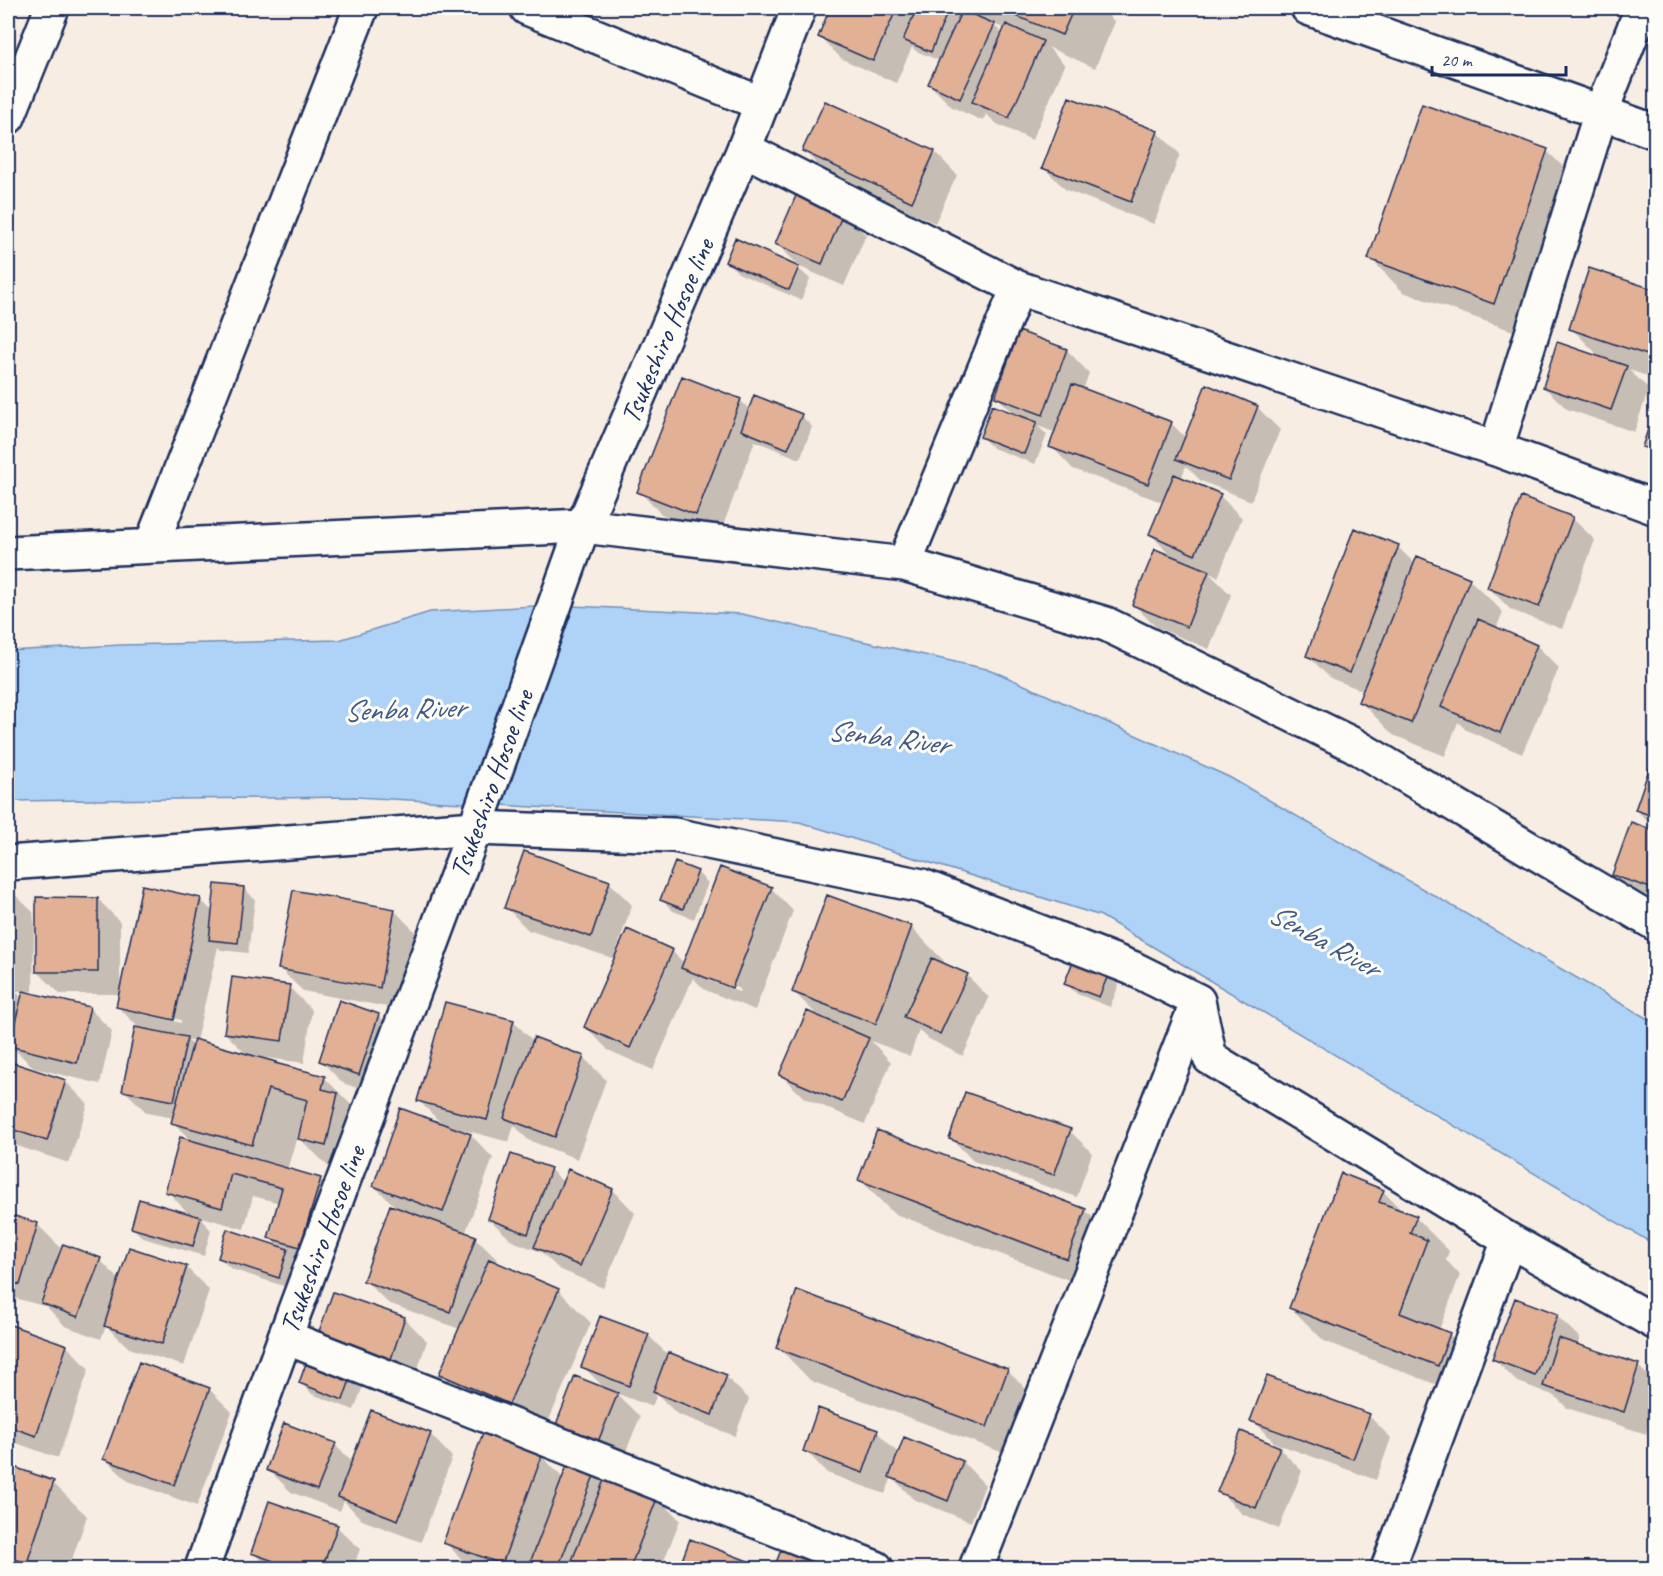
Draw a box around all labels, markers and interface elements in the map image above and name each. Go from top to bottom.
scale bar [1432,39,1566,77]
text: 20 m [1441,49,1474,71]
street label: Tsukeshiro Hosoe line [612,231,722,428]
street label: Tsukeshiro Hosoe line [441,683,542,882]
water label: Senba River [343,688,470,730]
water label: Senba River [826,711,955,764]
water label: Senba River [1262,894,1390,988]
street label: Tsukeshiro Hosoe line [271,1139,374,1338]

